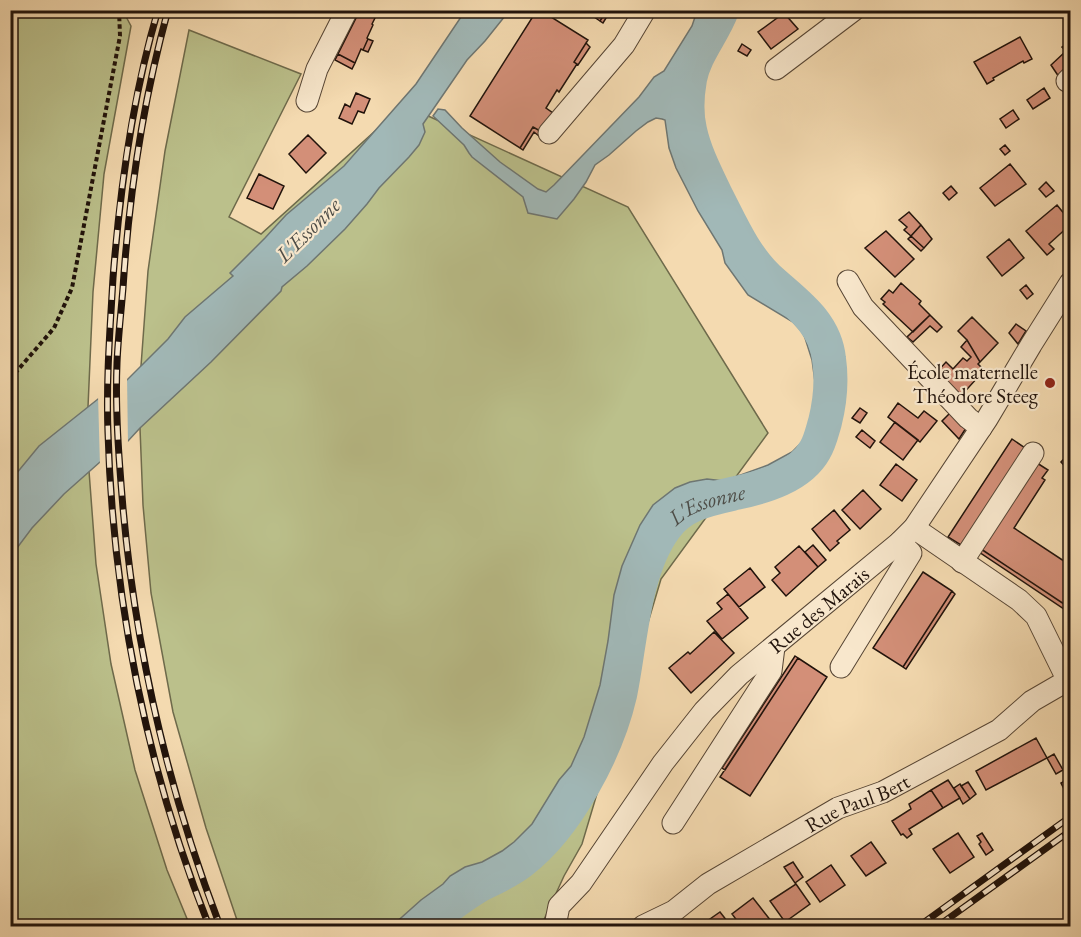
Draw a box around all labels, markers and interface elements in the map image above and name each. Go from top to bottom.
water label: L'Essonne [269,191,347,269]
place label: École maternelle Théodore Steeg [907,358,1039,409]
marker: École maternelle Théodore Steeg [1043,376,1057,390]
water label: L'Essonne [661,477,748,532]
street label: Rue des Marais [763,560,874,659]
street label: Rue Paul Bert [800,767,914,838]

